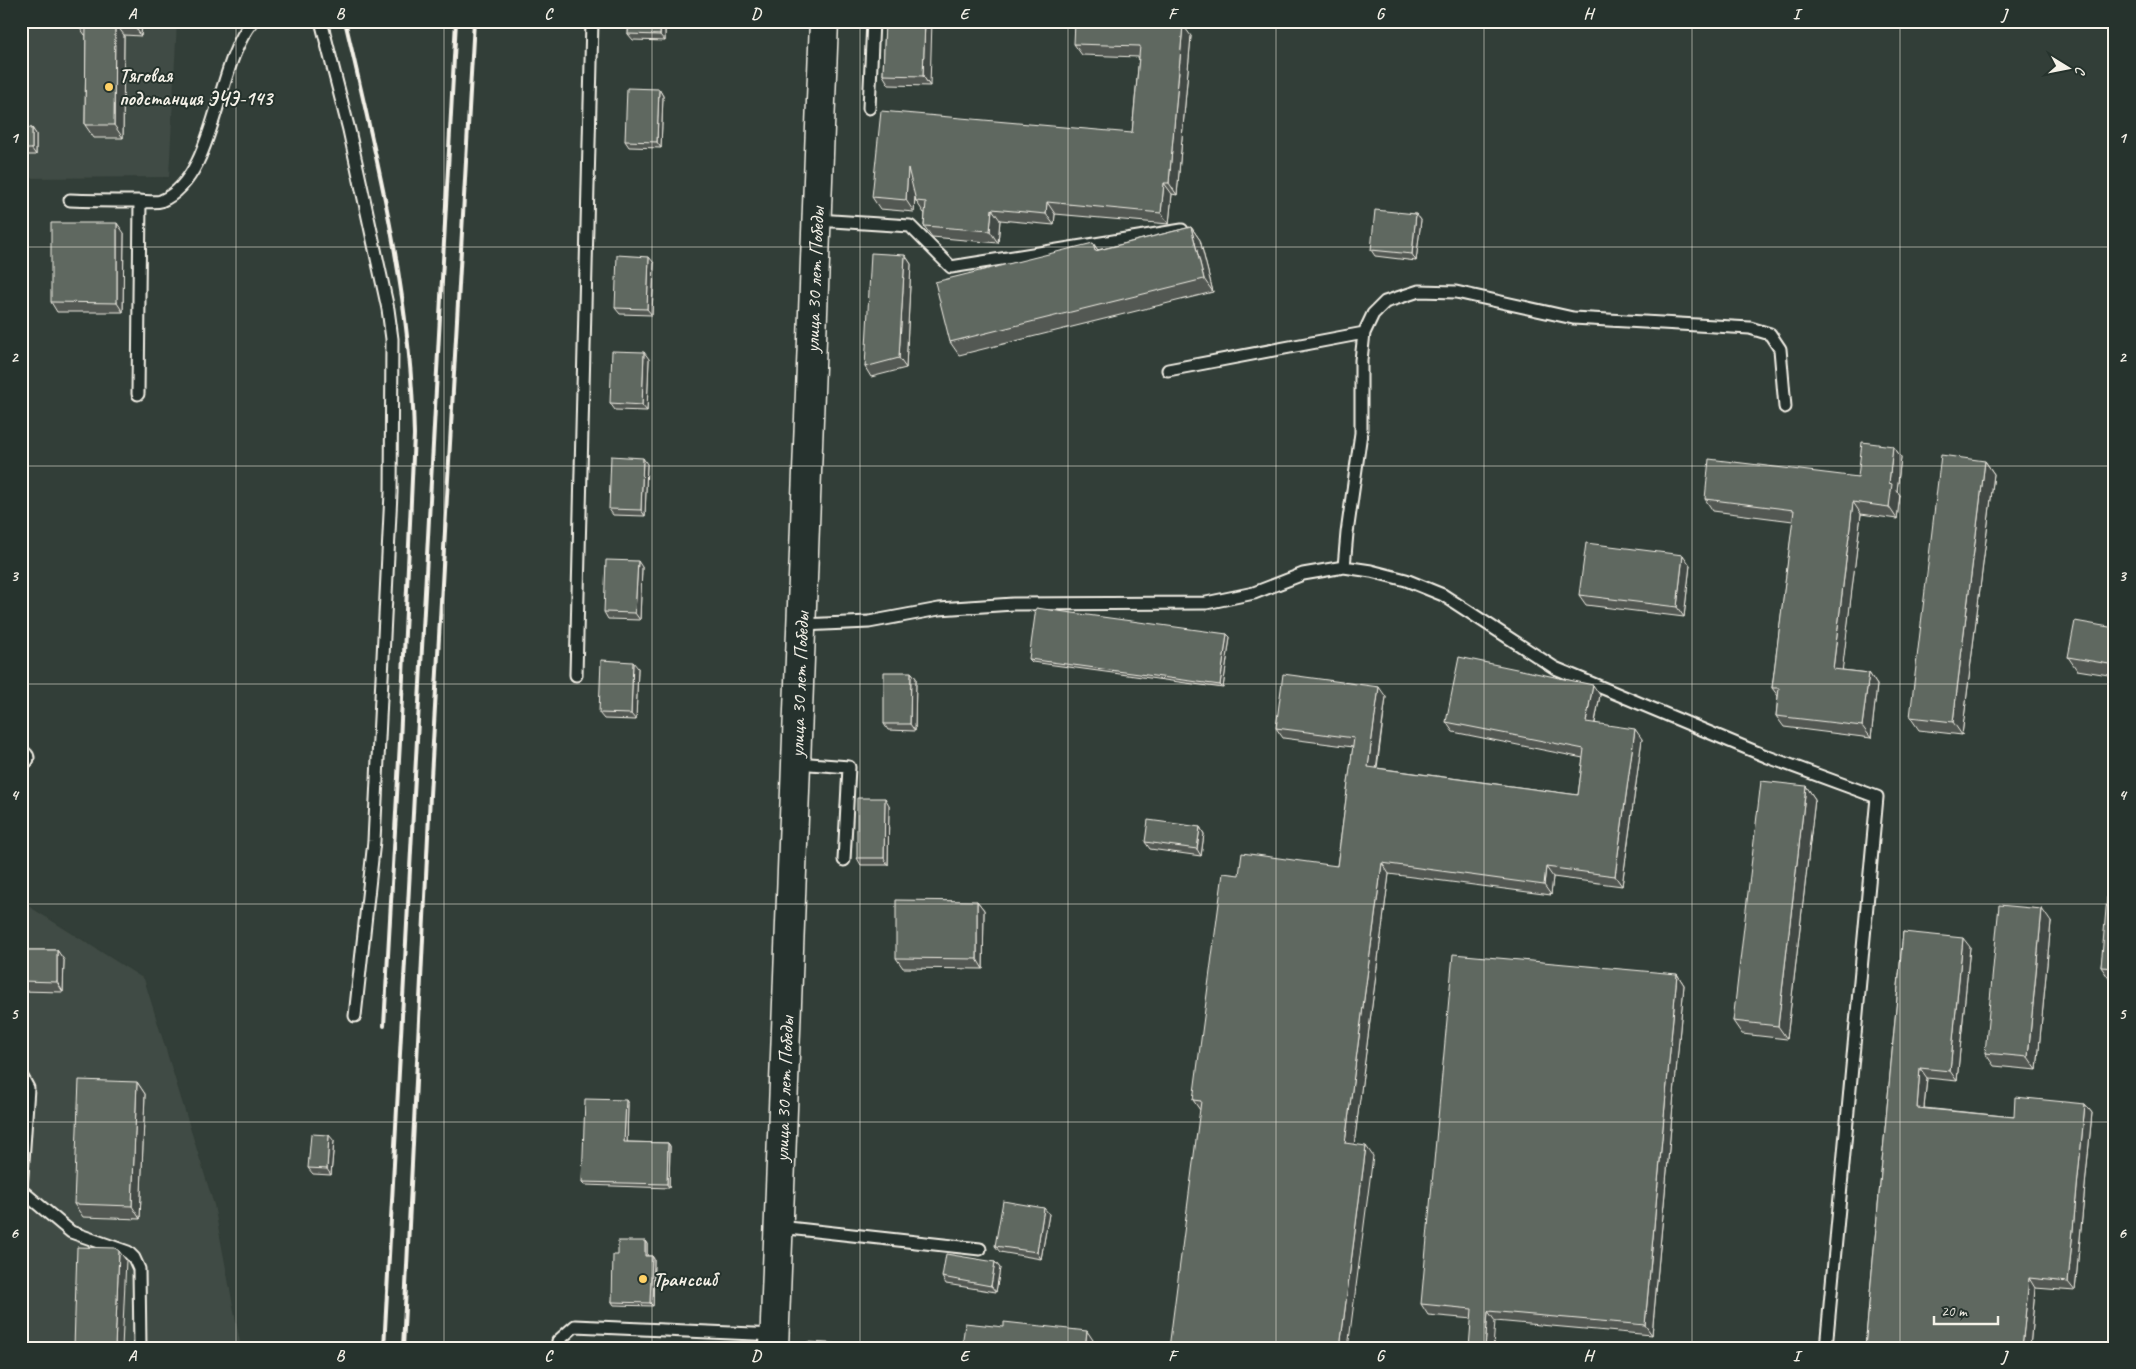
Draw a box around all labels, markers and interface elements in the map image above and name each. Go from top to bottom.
text: A [128,4,138,24]
text: B [336,4,346,24]
text: C [544,4,554,24]
text: D [751,4,762,24]
text: E [960,4,971,24]
text: F [1168,4,1179,24]
text: G [1376,4,1386,24]
text: H [1583,4,1595,24]
text: I [1793,4,1803,24]
text: J [2000,4,2009,24]
north arrow [2044,42,2094,92]
place label: Тяговая подстанция ЭЧЭ-143 [119,63,274,111]
text: С [2071,65,2089,77]
marker: Тяговая подстанция ЭЧЭ-143 [103,81,115,93]
text: 1 [10,128,19,148]
text: 1 [2118,128,2127,148]
street label: улица 30 лет Победы [799,205,830,354]
text: 2 [10,347,19,367]
text: 2 [2118,347,2127,367]
text: 3 [10,566,19,586]
text: 3 [2118,566,2127,586]
street label: улица 30 лет Победы [784,610,814,759]
text: 4 [10,785,19,805]
text: 4 [2118,785,2127,805]
text: 5 [11,1004,20,1024]
text: 5 [2119,1004,2128,1024]
street label: улица 30 лет Победы [768,1014,799,1164]
text: 6 [10,1223,19,1243]
text: 6 [2118,1223,2127,1243]
place label: Транссиб [653,1267,721,1292]
marker: Транссиб [637,1273,649,1285]
scale bar [1934,1294,1997,1326]
text: 20 m [1941,1302,1968,1321]
text: A [128,1346,138,1366]
text: B [336,1346,346,1366]
text: C [544,1346,554,1366]
text: D [751,1346,762,1366]
text: E [960,1346,971,1366]
text: F [1168,1346,1179,1366]
text: G [1376,1346,1386,1366]
text: H [1583,1346,1595,1366]
text: I [1793,1346,1803,1366]
text: J [2000,1346,2009,1366]

